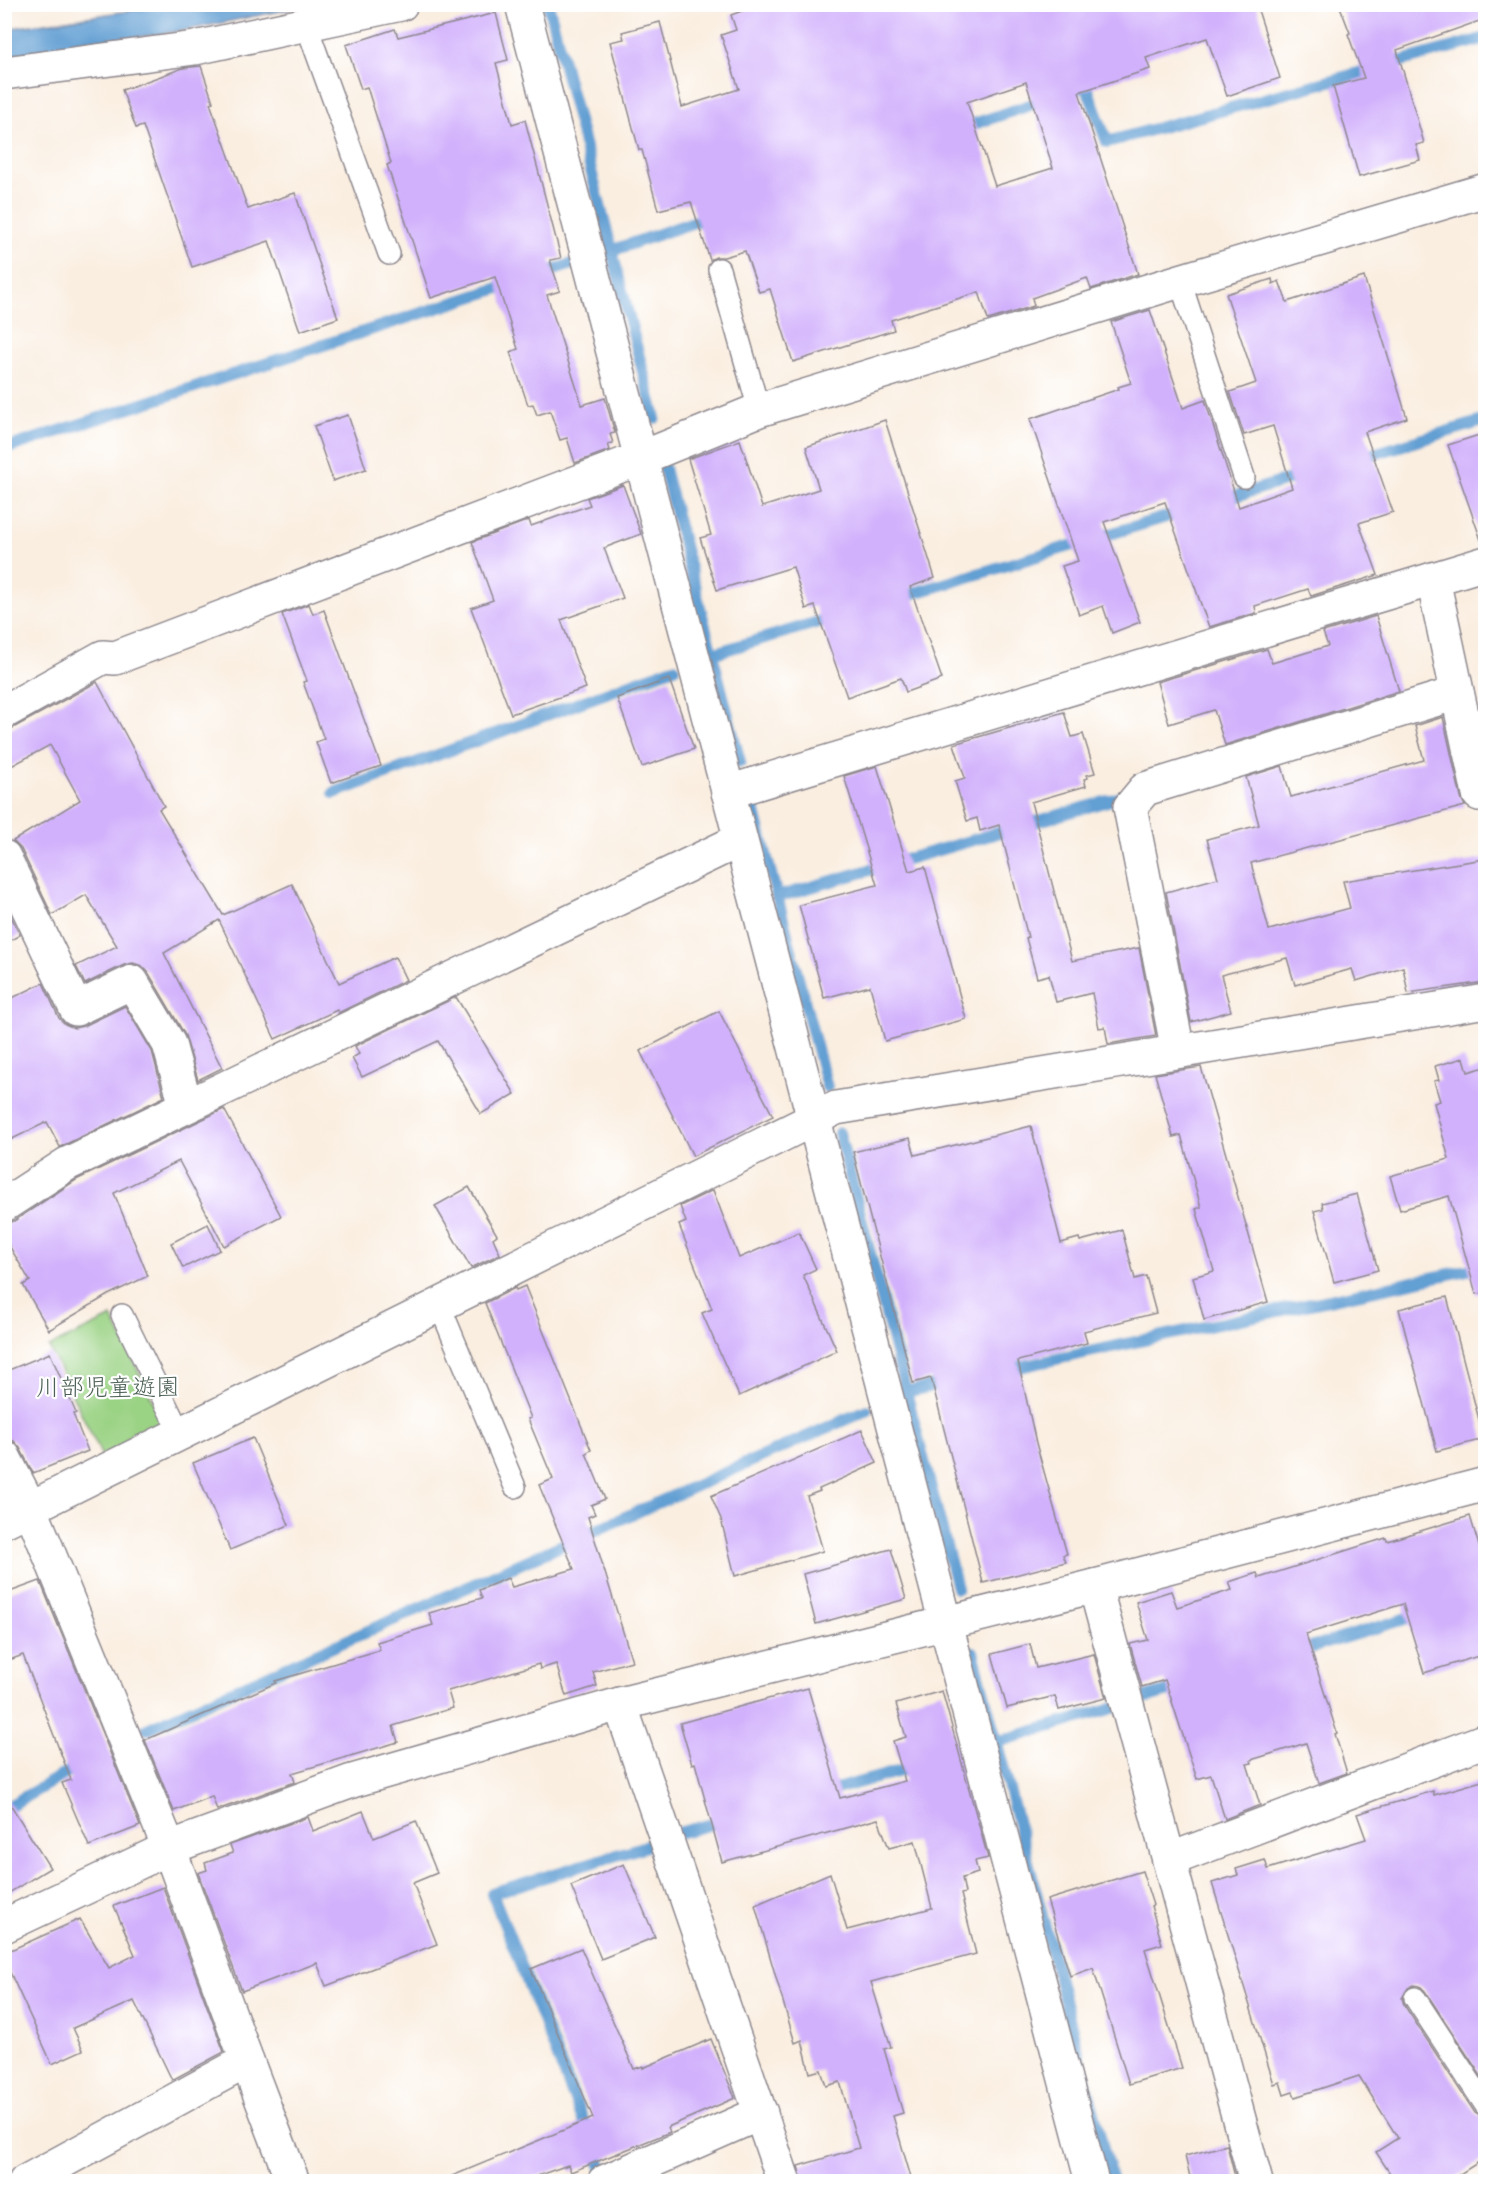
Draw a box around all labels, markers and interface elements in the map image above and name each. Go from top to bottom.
park label: 川部児童遊園 [36,1373,180,1407]

